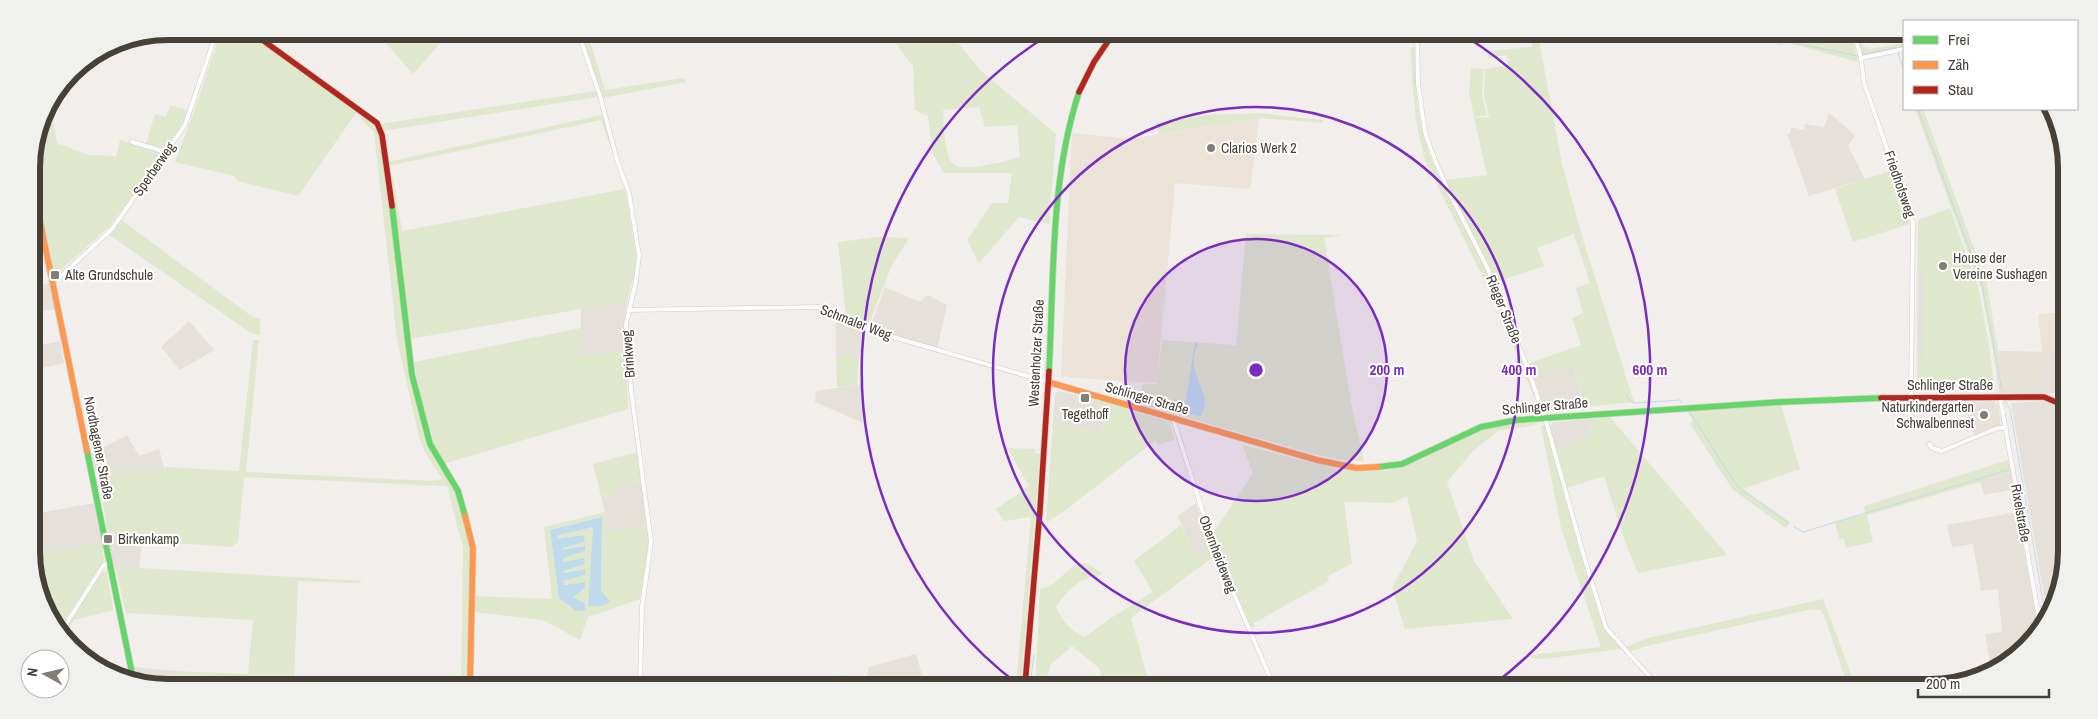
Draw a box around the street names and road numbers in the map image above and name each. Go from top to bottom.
street label: Sperberweg [129,138,179,200]
street label: Friedhofsweg [1880,148,1920,220]
street label: Rieger Straße [1482,272,1526,346]
street label: Westenholzer Straße [1024,299,1048,407]
street label: Schmaler Weg [818,300,895,344]
street label: Brinkweg [617,329,639,378]
street label: Schlinger Straße [1907,376,1993,394]
street label: Schlinger Straße [1103,377,1191,419]
street label: Schlinger Straße [1501,393,1589,419]
street label: Nordhagener Straße [80,395,118,501]
street label: Rixelstraße [2007,483,2035,543]
street label: Obernheideweg [1195,513,1241,596]

